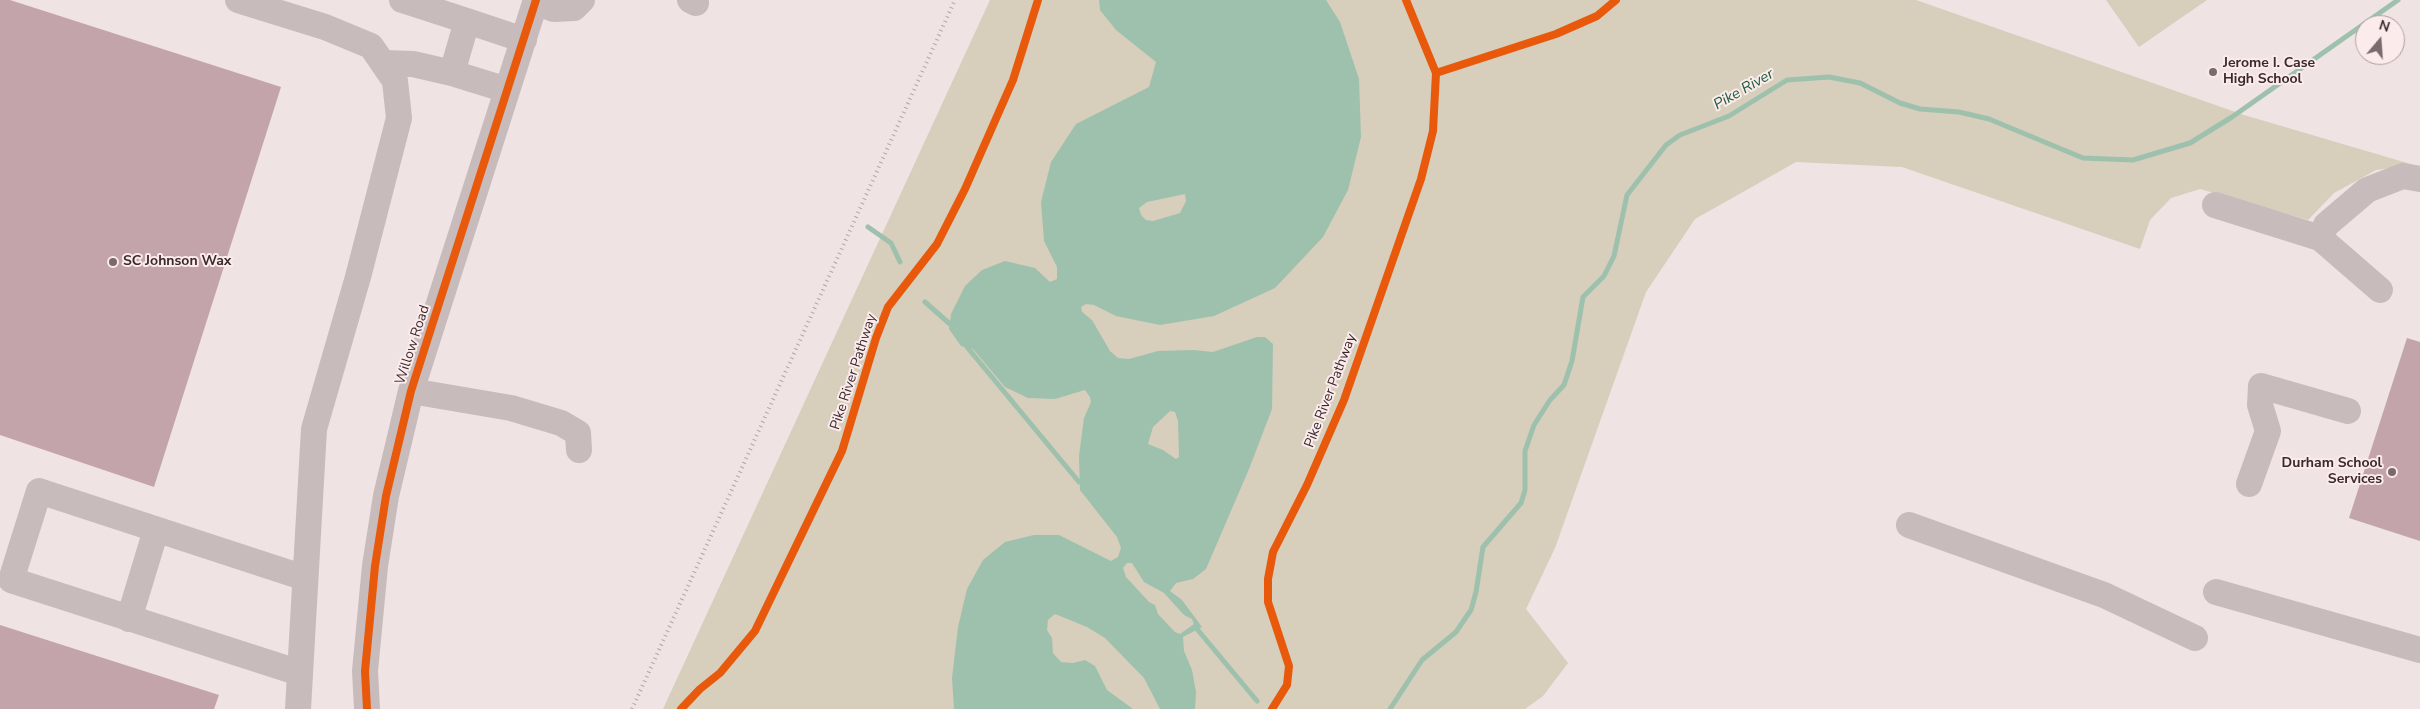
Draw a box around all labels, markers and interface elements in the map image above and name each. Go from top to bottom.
north arrow [2355,15,2405,65]
text: N [2377,16,2392,37]
place label: Jerome I. Case High School [2223,56,2315,88]
water label: Pike River [1711,66,1777,114]
marker: Jerome I. Case High School [2207,66,2219,78]
place label: SC Johnson Wax [123,254,231,270]
marker: SC Johnson Wax [107,256,119,268]
street label: Willow Road [392,303,434,387]
street label: Pike River Pathway [827,312,881,432]
street label: Pike River Pathway [1302,332,1360,450]
place label: Durham School Services [2282,456,2382,488]
marker: Durham School Services [2386,466,2398,478]

